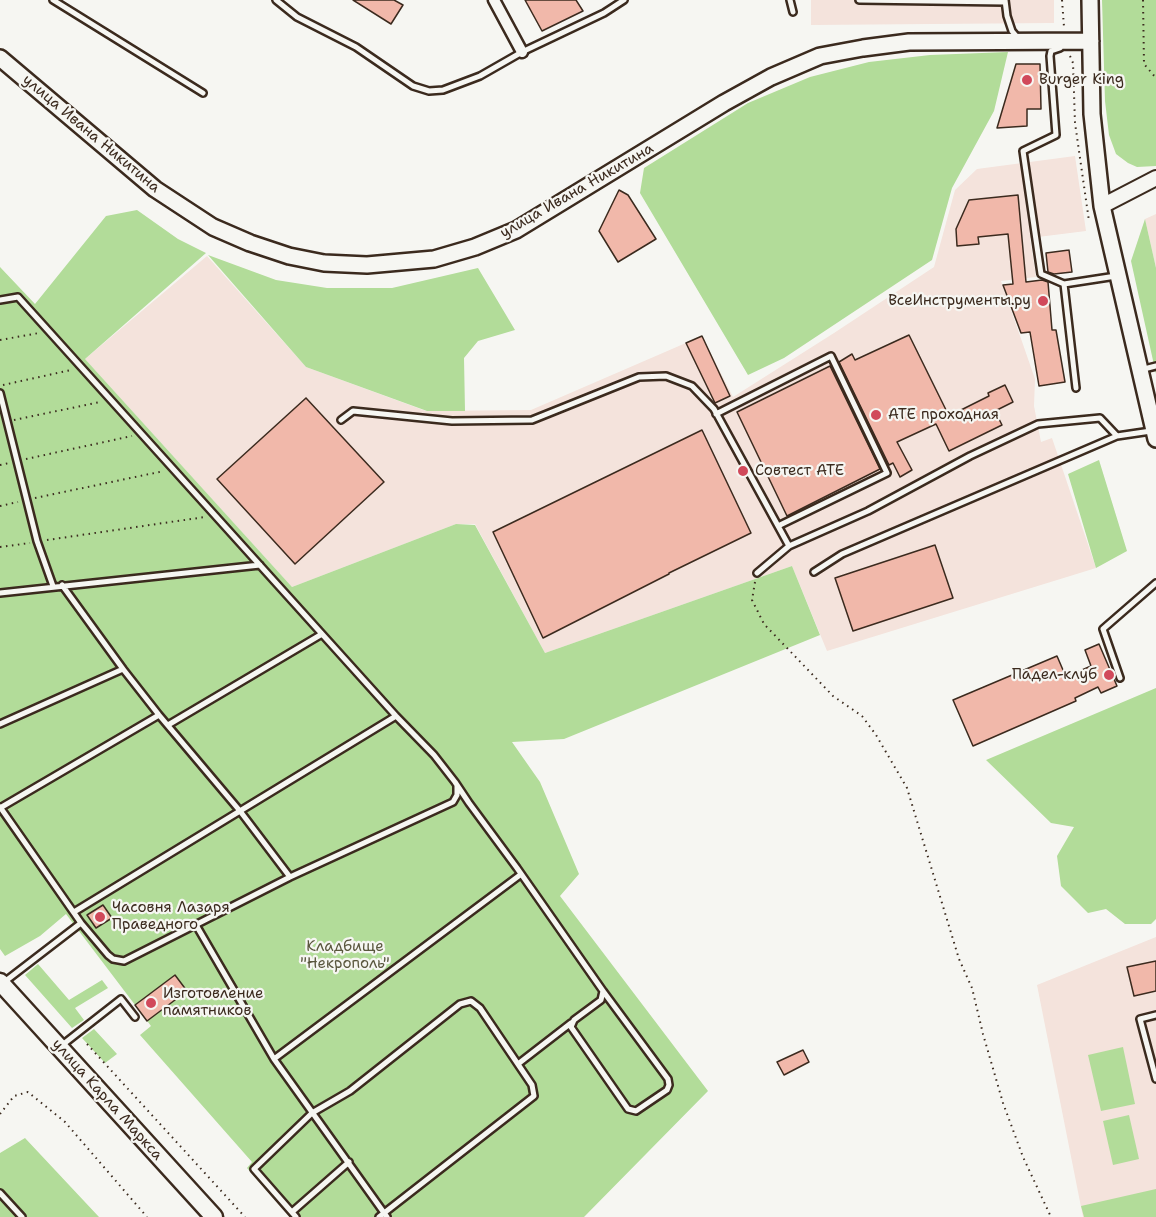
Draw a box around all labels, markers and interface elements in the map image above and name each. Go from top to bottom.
street label: улица Ивана Никитина [18,71,164,197]
place label: Burger King [1039,71,1124,89]
marker: Burger King [1020,73,1034,87]
street label: улица Ивана Никитина [497,140,657,242]
place label: ВсеИнструменты.ру [888,292,1031,310]
marker: ВсеИнструменты.ру [1036,294,1050,308]
place label: АТЕ проходная [888,406,999,424]
marker: АТЕ проходная [869,408,883,422]
place label: Совтест АТЕ [755,462,844,480]
marker: Совтест АТЕ [736,464,750,478]
place label: Падел-клуб [1012,666,1097,684]
marker: Падел-клуб [1102,668,1116,682]
place label: Часовня Лазаря Праведного [112,899,230,934]
marker: Часовня Лазаря Праведного [93,910,107,924]
park label: Кладбище "Некрополь" [300,938,390,973]
place label: Изготовление памятников [163,985,264,1020]
marker: Изготовление памятников [144,996,158,1010]
street label: улица Карла Маркса [48,1036,166,1164]

